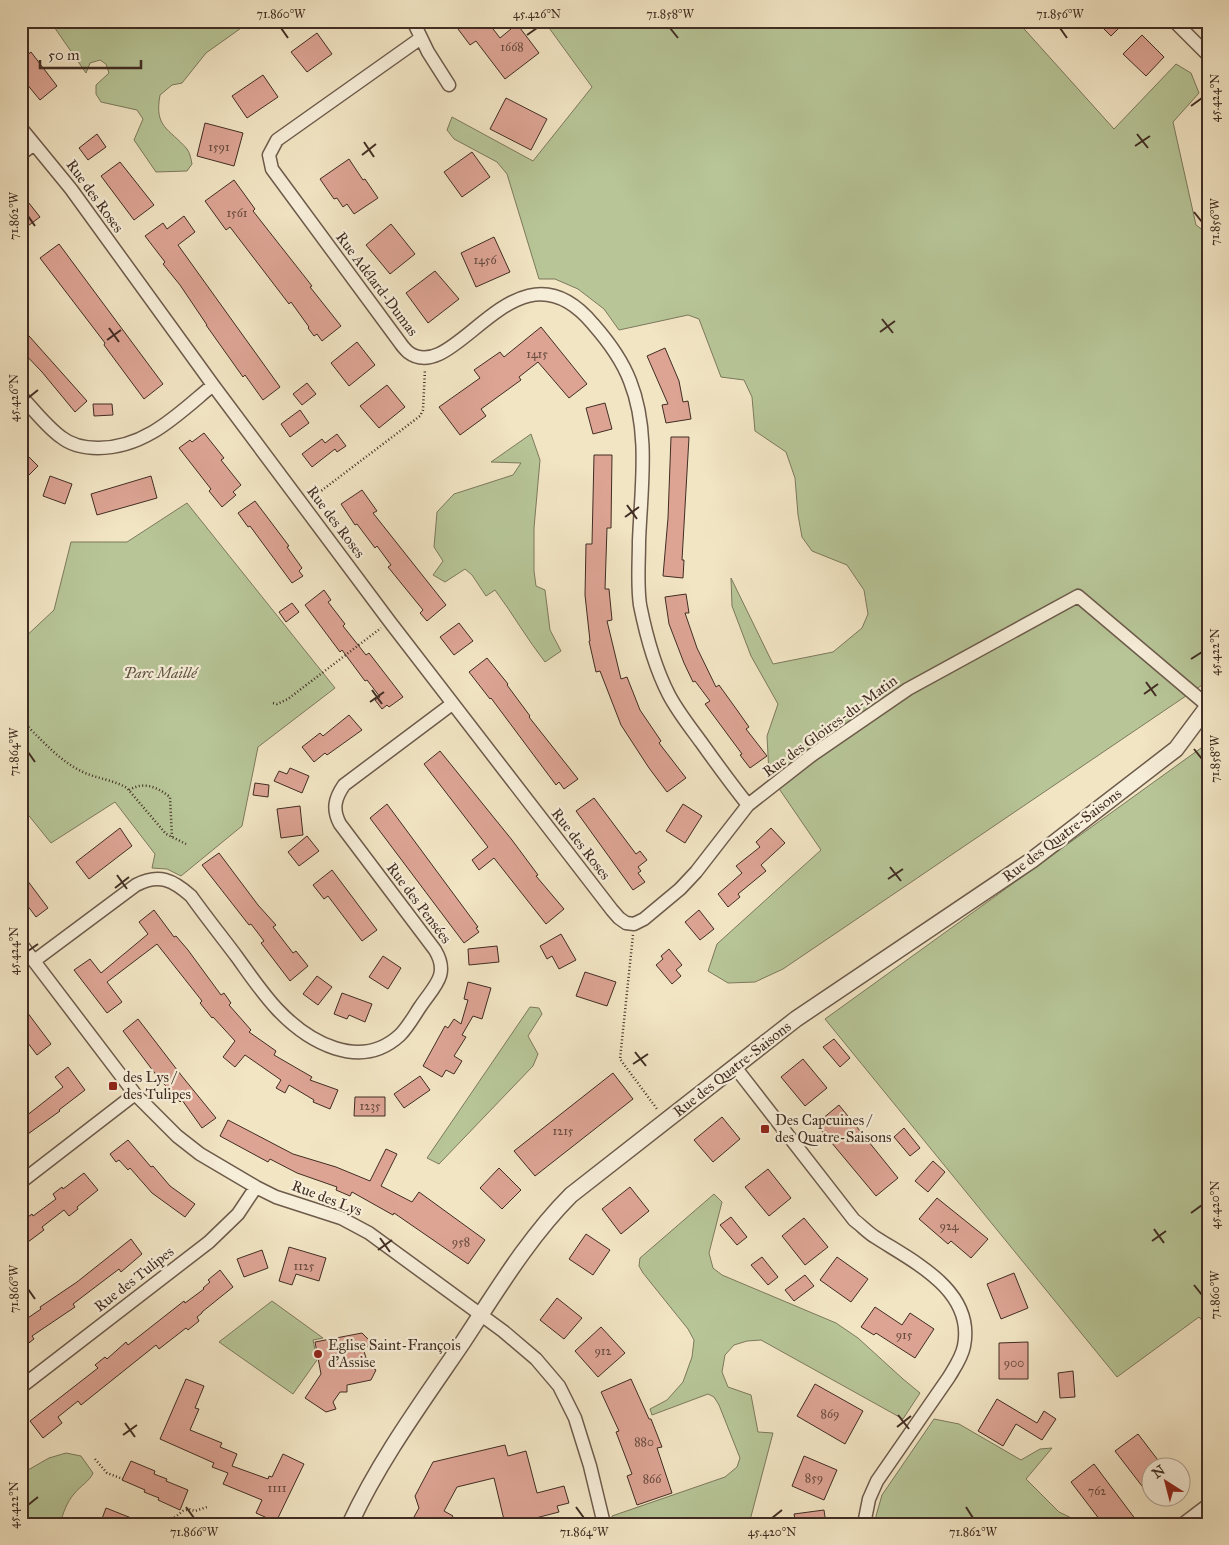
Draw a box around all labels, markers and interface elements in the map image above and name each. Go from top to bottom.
text: 71.860°W [257,7,306,21]
text: 45.426°N [513,7,561,21]
text: 71.858°W [646,7,694,21]
text: 71.856°W [1036,7,1084,21]
scale bar [40,38,141,70]
house number: 1668 [500,40,524,54]
text: 50 m [48,46,80,64]
text: 45.424°N [1208,74,1222,122]
house number: 1591 [208,140,230,154]
street label: Rue des Roses [63,156,127,236]
text: 71.862°W [7,191,21,240]
text: 71.856°W [1208,198,1222,246]
house number: 1561 [226,206,248,220]
street label: Rue Adélard-Dumas [332,228,422,340]
house number: 1456 [473,253,497,267]
house number: 1415 [526,347,548,361]
text: 45.426°N [7,374,21,422]
street label: Rue des Roses [303,482,369,562]
text: 45.422°N [1208,628,1222,676]
park label: Parc Maillé [124,664,199,682]
street label: Rue des Gloires-du-Matin [759,671,901,781]
text: 71.864°W [7,727,21,776]
text: 71.858°W [1208,735,1222,783]
street label: Rue des Quatre-Saisons [999,784,1125,886]
street label: Rue des Roses [548,805,614,883]
street label: Rue des Pensées [383,859,455,947]
text: 45.424°N [7,927,21,975]
street label: Rue des Quatre-Saisons [670,1017,794,1121]
place label: des Lys / des Tulipes [123,1068,191,1103]
marker: des Lys / des Tulipes [107,1080,119,1092]
house number: 1235 [359,1099,381,1113]
place label: Des Capcuines / des Quatre-Saisons [775,1111,891,1146]
marker: Des Capcuines / des Quatre-Saisons [759,1123,771,1135]
house number: 1215 [553,1124,574,1138]
street label: Rue des Lys [289,1176,365,1220]
text: 45.420°N [1208,1181,1222,1229]
house number: 924 [939,1219,959,1233]
house number: 958 [452,1235,470,1249]
street label: Rue des Tulipes [91,1242,177,1316]
house number: 1125 [294,1259,315,1273]
text: 71.866°W [7,1264,21,1313]
text: 71.860°W [1208,1270,1222,1319]
house number: 915 [896,1328,913,1342]
place label: Eglise Saint-François d'Assise [328,1336,461,1371]
house number: 912 [594,1344,612,1358]
marker: Eglise Saint-François d'Assise [312,1348,324,1360]
house number: 900 [1004,1356,1024,1370]
house number: 869 [821,1407,839,1421]
house number: 880 [634,1435,654,1449]
north arrow [1142,1458,1192,1508]
text: N [1149,1461,1169,1482]
house number: 859 [805,1471,823,1485]
house number: 866 [643,1472,662,1486]
text: 45.422°N [7,1481,21,1529]
house number: 1111 [268,1481,287,1495]
house number: 762 [1088,1484,1106,1498]
text: 71.866°W [170,1525,219,1539]
text: 71.864°W [560,1525,609,1539]
text: 45.420°N [748,1525,796,1539]
text: 71.862°W [949,1525,998,1539]

